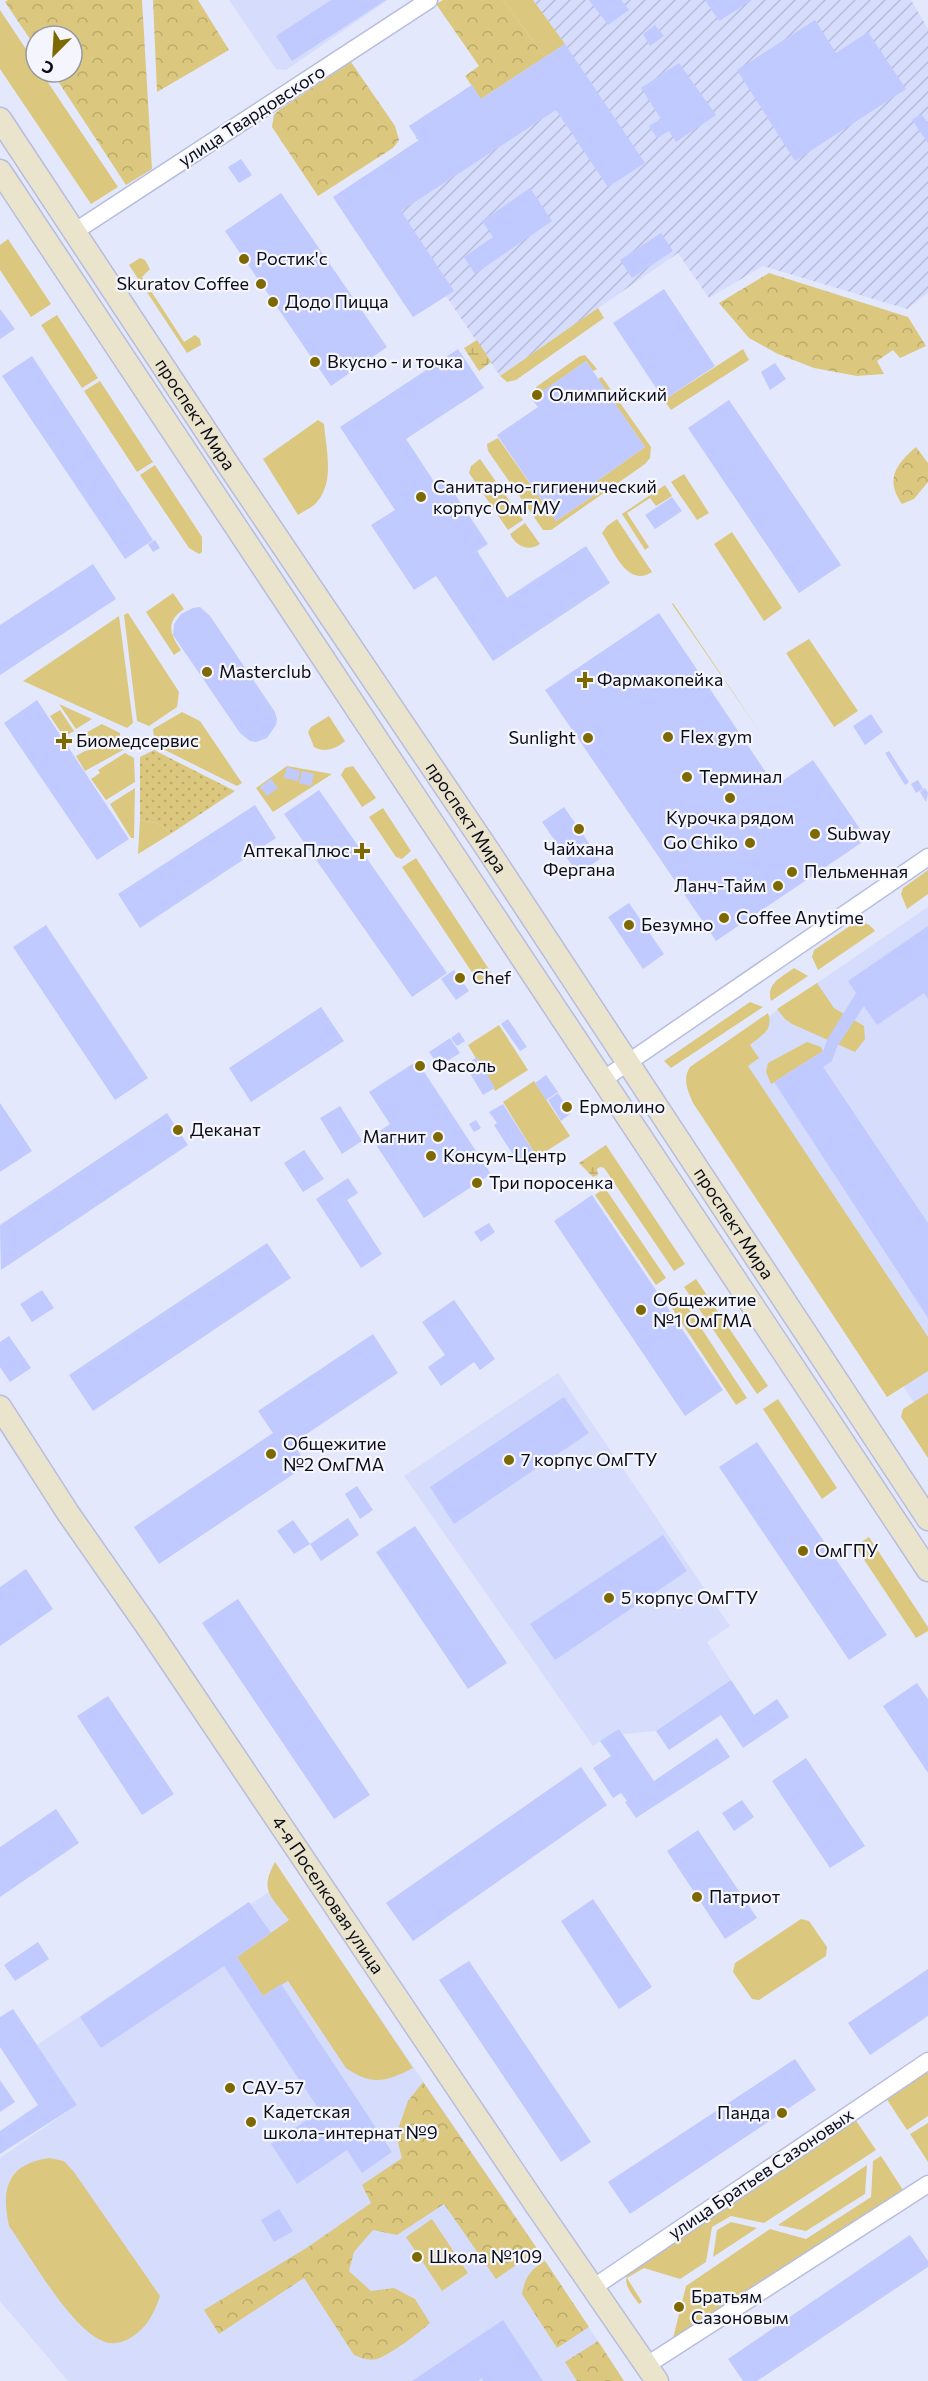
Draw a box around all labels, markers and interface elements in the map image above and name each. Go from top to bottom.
north arrow [24,24,84,84]
text: С [39,57,57,79]
street label: улица Твардовского [174,60,329,171]
place label: Ростик'с [256,247,328,269]
marker: Ростик'с [237,252,251,266]
place label: Skuratov Coffee [117,272,249,294]
marker: Skuratov Coffee [254,277,268,291]
place label: Додо Пицца [285,290,389,312]
marker: Додо Пицца [266,295,280,309]
place label: Вкусно - и точка [327,350,463,372]
street label: проспект Мира [151,354,241,474]
marker: Вкусно - и точка [308,355,322,369]
place label: Олимпийский [549,383,667,405]
marker: Олимпийский [530,388,544,402]
place label: Санитарно-гигиенический корпус ОмГМУ [433,475,657,518]
marker: Санитарно-гигиенический корпус ОмГМУ [414,490,428,504]
place label: Masterclub [219,660,311,682]
marker: Masterclub [200,665,214,679]
place label: Фармакопейка [597,668,723,690]
marker: Фармакопейка [578,673,592,687]
place label: Flex gym [680,725,752,747]
place label: Sunlight [508,726,576,748]
place label: Биомедсервис [76,729,199,751]
marker: Flex gym [661,730,675,744]
marker: Sunlight [581,731,595,745]
marker: Биомедсервис [57,734,71,748]
street label: проспект Мира [422,757,512,877]
place label: Терминал [699,765,782,787]
marker: Терминал [680,770,694,784]
marker: Курочка рядом [723,791,737,805]
place label: Курочка рядом [666,806,794,828]
marker: Чайхана Фергана [572,822,586,836]
place label: Subway [827,822,891,844]
marker: Subway [808,827,822,841]
place label: Go Chiko [663,831,738,853]
marker: Go Chiko [743,836,757,850]
place label: Чайхана Фергана [543,837,615,880]
place label: АптекаПлюс [243,839,350,861]
marker: АптекаПлюс [355,844,369,858]
place label: Пельменная [804,860,908,882]
marker: Пельменная [785,865,799,879]
place label: Ланч-Тайм [674,874,766,896]
marker: Ланч-Тайм [771,879,785,893]
place label: Coffee Anytime [736,906,864,928]
marker: Coffee Anytime [717,911,731,925]
place label: Безумно [641,913,713,935]
marker: Безумно [622,918,636,932]
place label: Chef [472,966,512,988]
marker: Chef [453,971,467,985]
place label: Фасоль [432,1054,496,1076]
marker: Фасоль [413,1059,427,1073]
place label: Ермолино [579,1095,665,1117]
marker: Ермолино [560,1100,574,1114]
place label: Деканат [190,1118,261,1140]
marker: Деканат [171,1123,185,1137]
place label: Магнит [363,1125,427,1147]
marker: Магнит [431,1130,445,1144]
place label: Консум-Центр [443,1144,567,1166]
marker: Консум-Центр [424,1149,438,1163]
street label: проспект Мира [690,1163,779,1283]
place label: Три поросенка [489,1171,613,1193]
marker: Три поросенка [470,1176,484,1190]
place label: Общежитие №1 ОмГМА [653,1288,756,1331]
marker: Общежитие №1 ОмГМА [634,1303,648,1317]
place label: Общежитие №2 ОмГМА [283,1432,386,1475]
marker: Общежитие №2 ОмГМА [264,1447,278,1461]
place label: 7 корпус ОмГТУ [521,1448,657,1470]
marker: 7 корпус ОмГТУ [502,1453,516,1467]
place label: ОмГПУ [815,1539,878,1561]
marker: ОмГПУ [796,1544,810,1558]
place label: 5 корпус ОмГТУ [621,1586,758,1608]
marker: 5 корпус ОмГТУ [602,1591,616,1605]
street label: 4-я Поселковая улица [268,1811,389,1978]
place label: Патриот [709,1885,781,1907]
marker: Патриот [690,1890,704,1904]
place label: САУ-57 [242,2076,304,2098]
marker: САУ-57 [223,2081,237,2095]
place label: Кадетская школа-интернат №9 [263,2100,438,2143]
place label: Панда [717,2101,770,2123]
street label: улица Братьев Сазоновых [664,2103,857,2243]
marker: Панда [775,2106,789,2120]
marker: Кадетская школа-интернат №9 [244,2115,258,2129]
place label: Школа №109 [429,2245,542,2267]
marker: Школа №109 [410,2250,424,2264]
place label: Братьям Сазоновым [691,2285,789,2328]
marker: Братьям Сазоновым [672,2300,686,2314]

